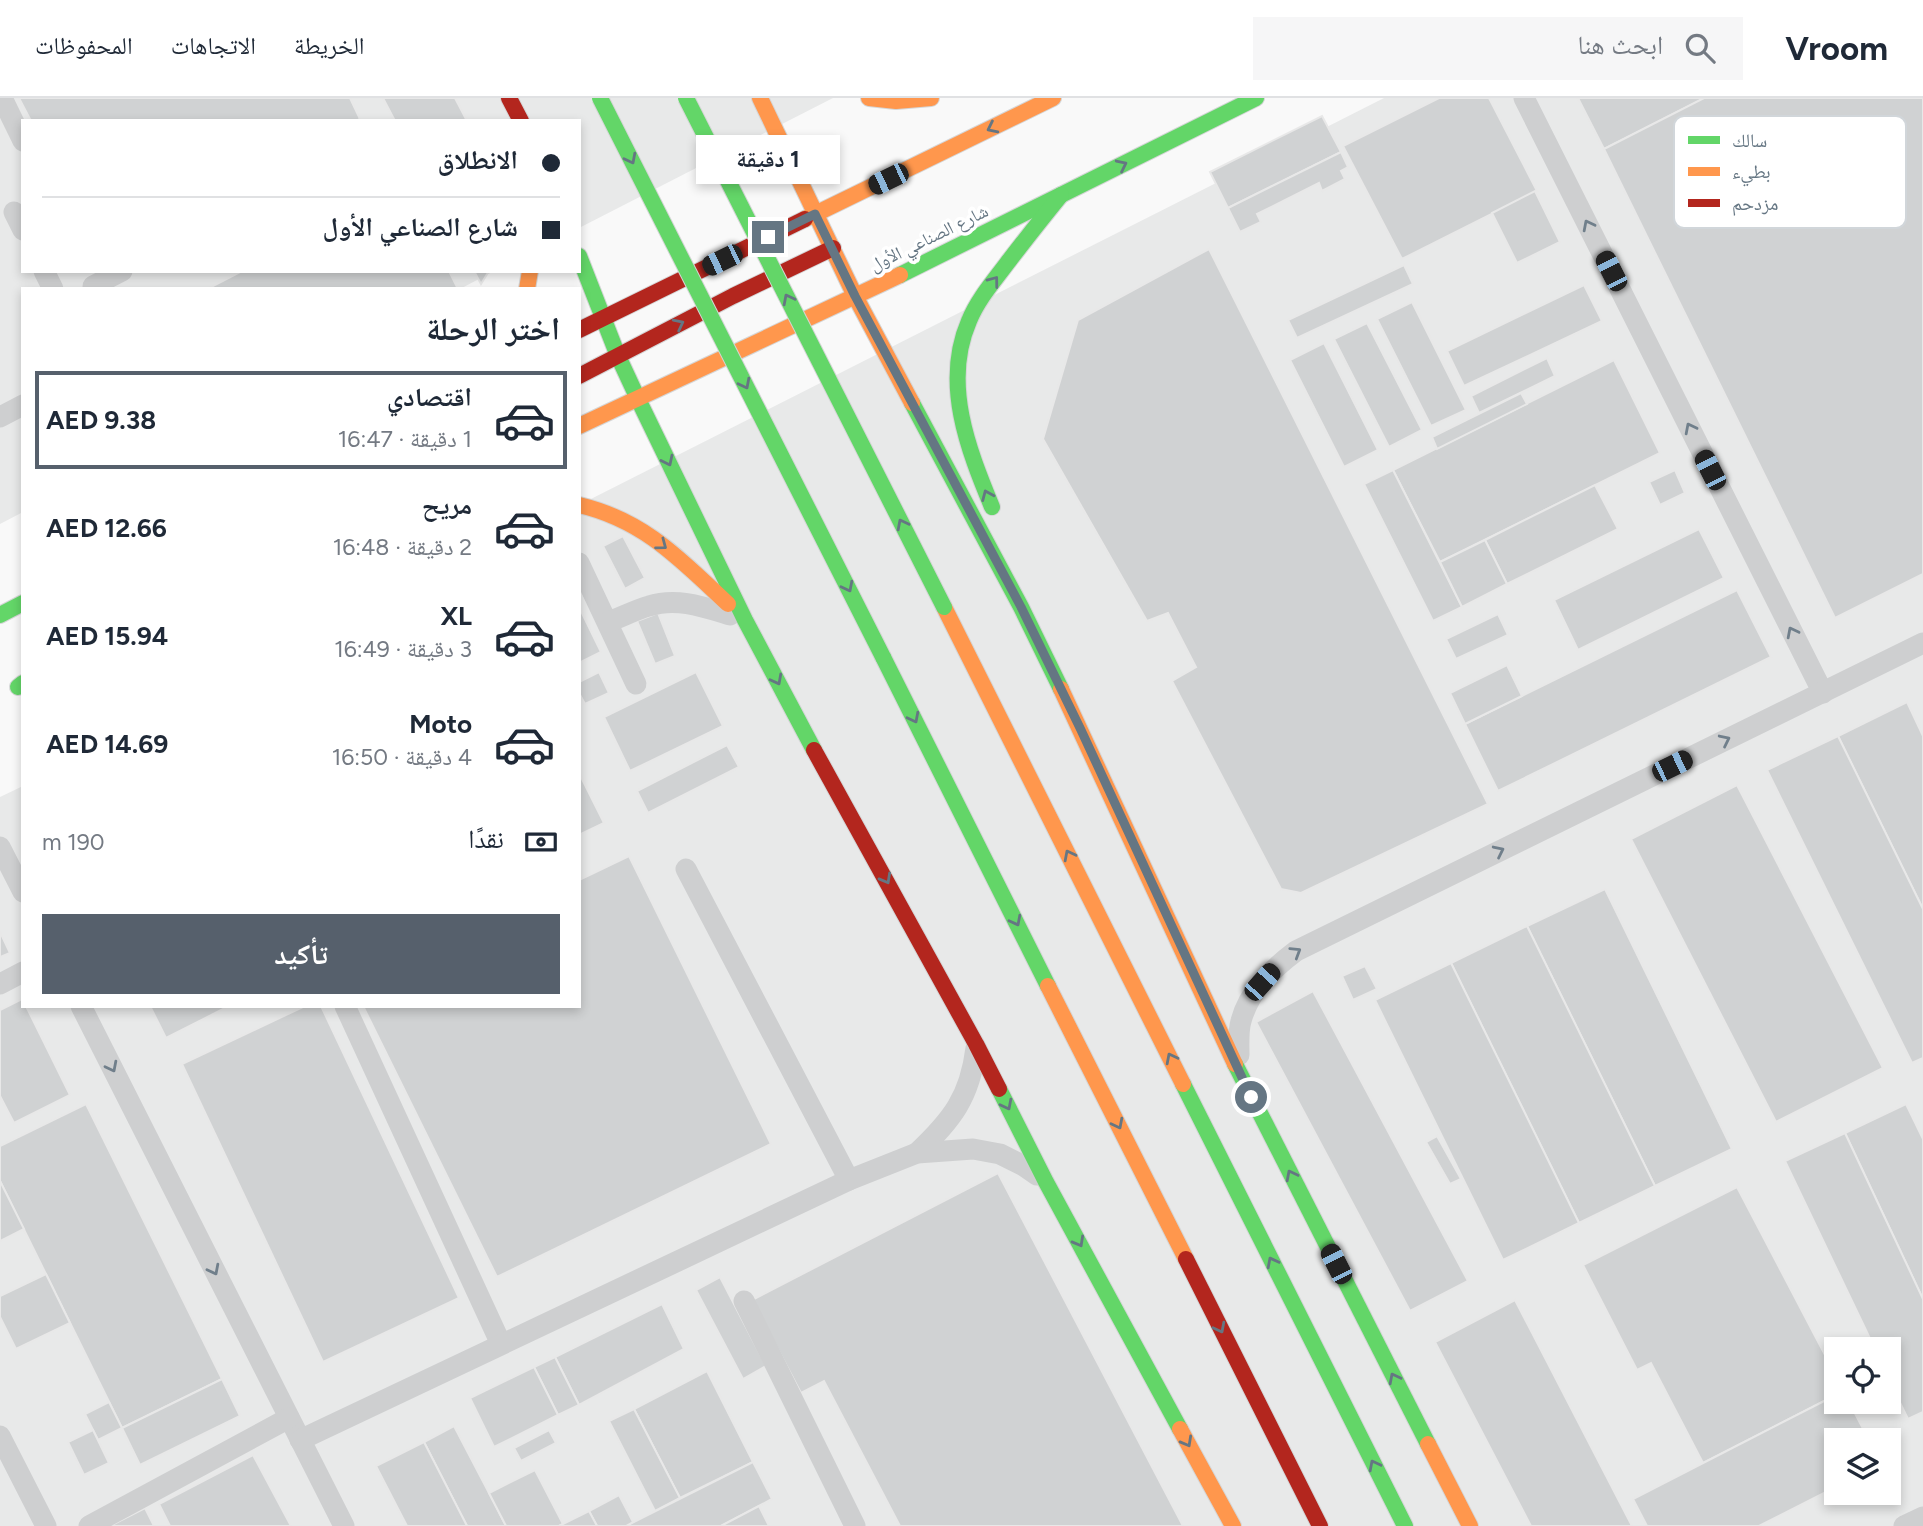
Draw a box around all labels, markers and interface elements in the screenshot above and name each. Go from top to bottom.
search box [1253,17,1743,80]
text: ابحث هنا [1577,29,1663,61]
icon: search [1681,29,1719,67]
text: Vroom [1785,29,1888,68]
text: المحفوظات [35,31,133,60]
text: الاتجاهات [171,31,256,60]
text: الخريطة [294,31,365,60]
legend [1674,116,1906,228]
one-way arrow [987,120,999,134]
text: سالك [1732,129,1767,152]
callout: 1 دقيقة [696,136,840,184]
text: الانطلاق [438,144,518,176]
text: 1 دقيقة [736,145,800,173]
one-way arrow [623,152,637,164]
one-way arrow [1115,159,1127,173]
car [865,160,912,198]
text: بطيء [1732,160,1771,187]
text: مزدحم [1732,192,1778,216]
street label: شارع الصناعي الأول [866,200,993,279]
text: شارع الصناعي الأول [323,211,518,243]
one-way arrow [1582,220,1596,232]
route end [752,221,784,253]
car [699,241,746,279]
car [1593,248,1630,294]
one-way arrow [986,276,998,288]
one-way arrow [783,294,797,306]
text: اختر الرحلة [426,310,560,348]
one-way arrow [672,319,684,333]
one-way arrow [737,377,751,389]
text: اقتصادي [387,381,472,413]
icon: car [493,389,556,452]
text: AED 9.38 [46,404,156,436]
one-way arrow [1684,423,1698,435]
text: 1 دقيقة · 16:47 [338,425,472,453]
car [1692,447,1729,493]
one-way arrow [660,453,674,466]
text: مريح [422,489,472,521]
one-way arrow [981,489,995,501]
icon: car [493,497,556,560]
text: AED 12.66 [46,512,167,544]
one-way arrow [897,519,911,531]
text: 2 دقيقة · 16:48 [333,533,472,561]
one-way arrow [654,536,667,549]
one-way arrow [839,580,853,592]
text: XL [440,600,472,632]
icon: car [493,605,556,668]
text: AED 15.94 [46,620,168,652]
one-way arrow [1786,627,1800,639]
text: 3 دقيقة · 16:49 [334,635,472,663]
one-way arrow [769,673,782,685]
text: Moto [409,708,472,740]
one-way arrow [906,711,920,723]
icon: car [493,713,556,776]
text: AED 14.69 [46,728,168,760]
one-way arrow [1718,735,1730,749]
text: 4 دقيقة · 16:50 [332,743,472,771]
car [1649,747,1696,785]
text: نقدًا [468,823,504,855]
icon: cash [522,823,560,861]
text: 190 m [42,828,105,856]
one-way arrow [1492,845,1504,859]
one-way arrow [1063,850,1077,862]
one-way arrow [878,872,891,885]
button: تأكيد [42,914,560,994]
one-way arrow [1008,914,1022,926]
one-way arrow [1288,948,1301,961]
car [1241,959,1284,1005]
one-way arrow [1165,1053,1179,1065]
one-way arrow [103,1060,117,1072]
route start [1235,1081,1267,1113]
one-way arrow [999,1098,1013,1110]
one-way arrow [1110,1117,1124,1129]
one-way arrow [1285,1170,1299,1182]
one-way arrow [1071,1235,1084,1247]
car [1318,1241,1355,1287]
one-way arrow [1267,1257,1281,1269]
one-way arrow [206,1263,220,1275]
one-way arrow [1212,1321,1226,1333]
map controls [1824,1337,1901,1505]
button: locate [1824,1337,1901,1414]
one-way arrow [1389,1373,1403,1385]
button: layers [1824,1428,1901,1505]
one-way arrow [1179,1435,1192,1447]
one-way arrow [1369,1460,1383,1472]

